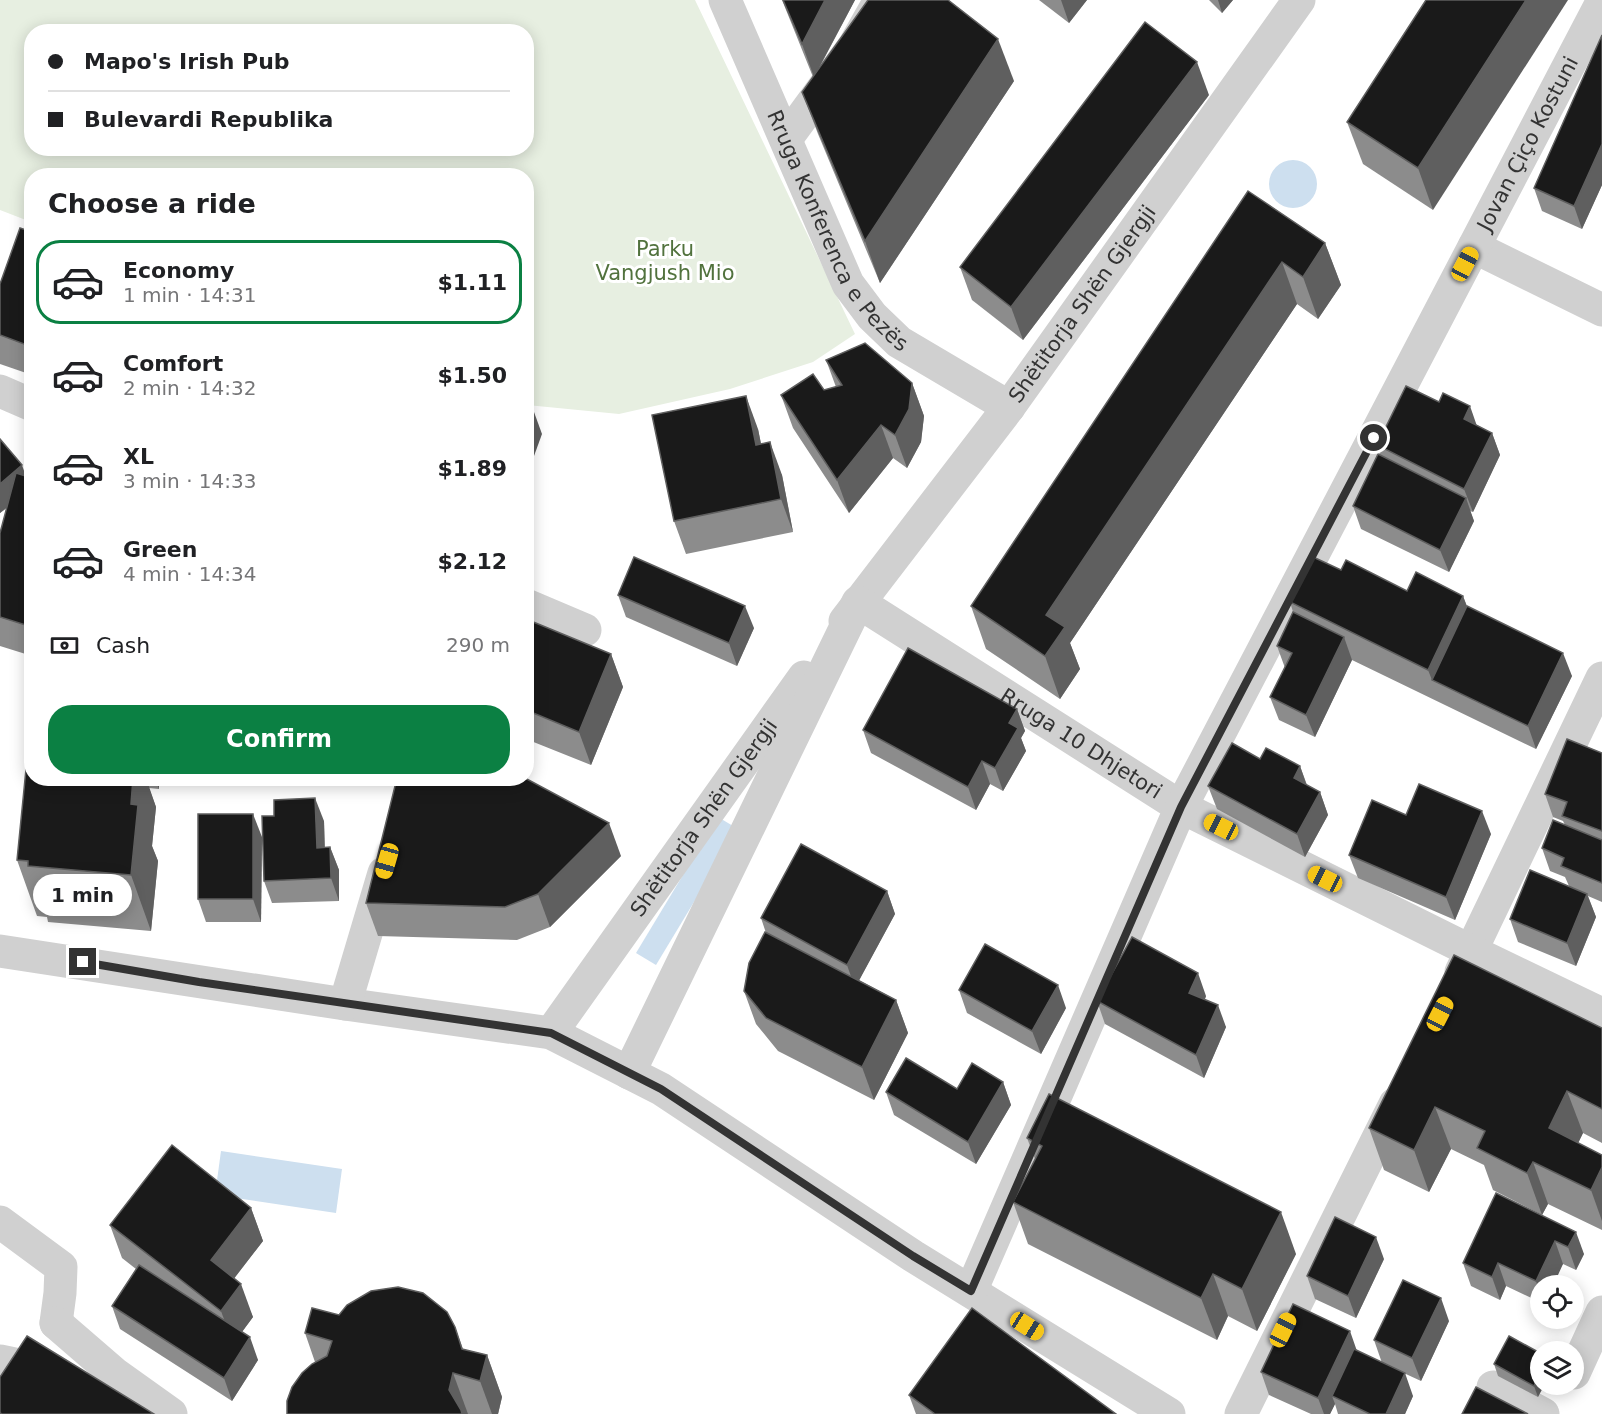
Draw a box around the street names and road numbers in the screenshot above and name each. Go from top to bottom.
street label: Jovan Çiço Kostuni [1471,53,1583,237]
street label: Rruga Konferenca e Pezës [762,106,912,356]
street label: Shëtitorja Shën Gjergji [1004,201,1161,407]
street label: Rruga 10 Dhjetori [996,683,1166,804]
street label: Shëtitorja Shën Gjergji [626,714,782,921]

